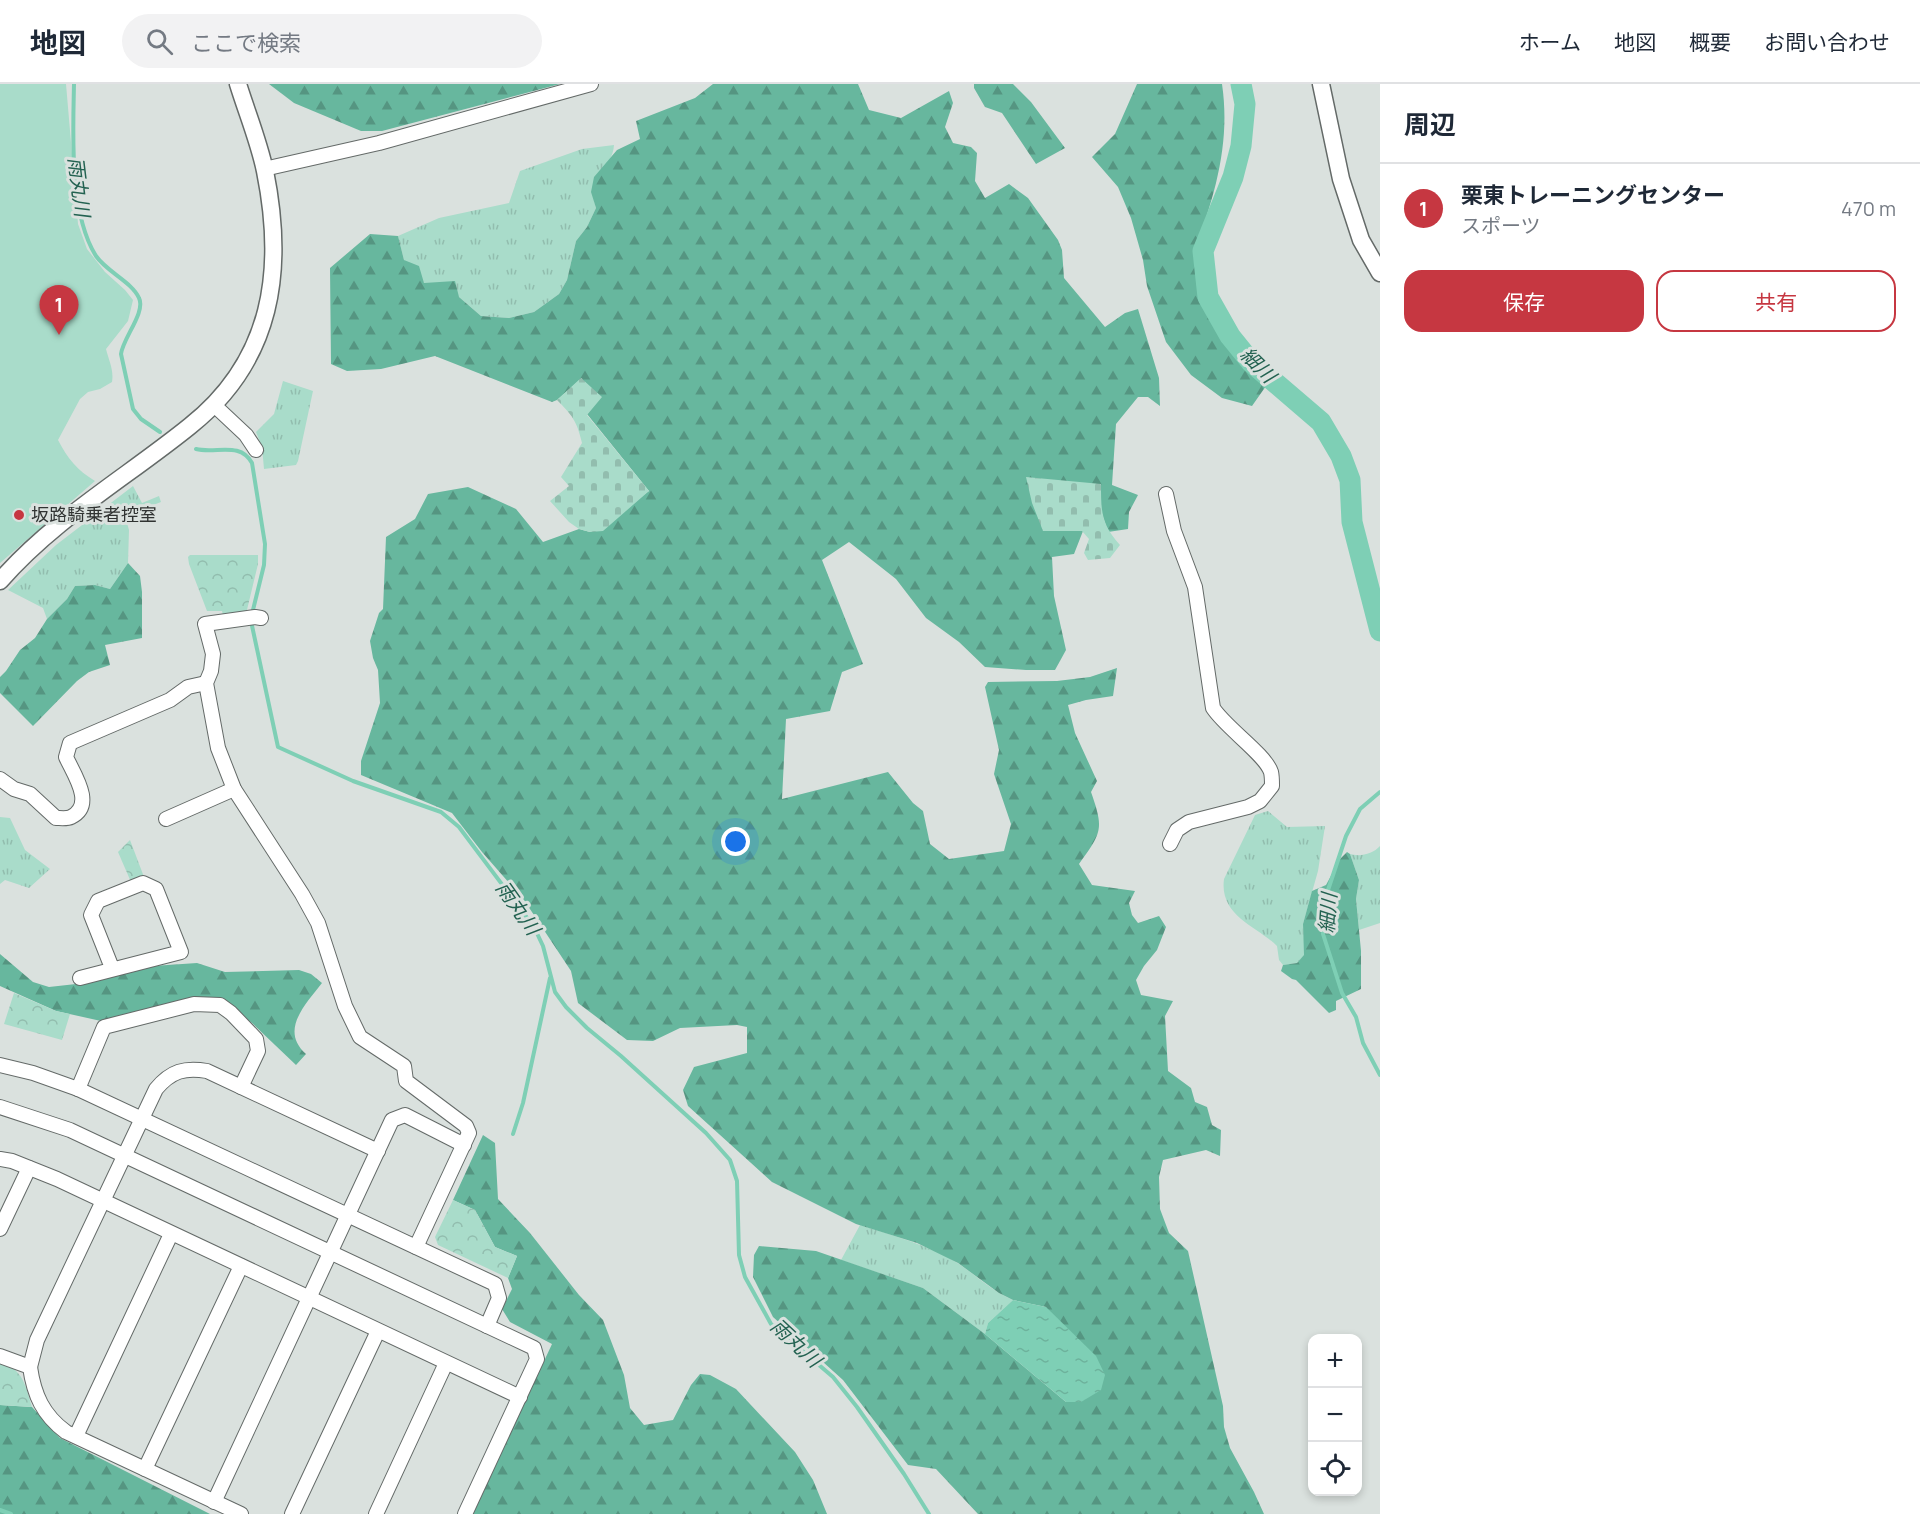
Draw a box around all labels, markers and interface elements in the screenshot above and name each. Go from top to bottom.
search box [122,14,542,68]
text: 地図 [30,23,86,61]
icon: search [143,25,176,58]
text: ここで検索 [191,28,301,58]
text: ホーム [1519,28,1581,56]
text: 地図 [1614,28,1656,56]
text: 概要 [1689,28,1731,56]
text: お問い合わせ [1764,28,1890,56]
text: 周辺 [1404,106,1456,142]
water label: 雨丸川 [62,156,97,220]
text: 栗東トレーニングセンター [1461,180,1725,210]
text: 1 [1419,195,1428,222]
text: 470 m [1841,195,1896,222]
text: スポーツ [1461,212,1541,239]
button: 保存 [1404,270,1644,332]
button: 共有 [1656,270,1896,332]
pin: 1 [40,286,78,335]
water label: 細川 [1235,341,1283,390]
place label: 坂路騎乗者控室 [31,502,157,526]
marker: 坂路騎乗者控室 [12,508,26,522]
your location [721,827,750,856]
water label: 雨丸川 [490,875,548,942]
water label: 細川 [1313,890,1343,934]
water label: 雨丸川 [765,1312,829,1374]
map controls [1308,1334,1362,1496]
button: + [1308,1334,1362,1388]
button: − [1308,1388,1362,1442]
button: locate [1308,1442,1362,1496]

